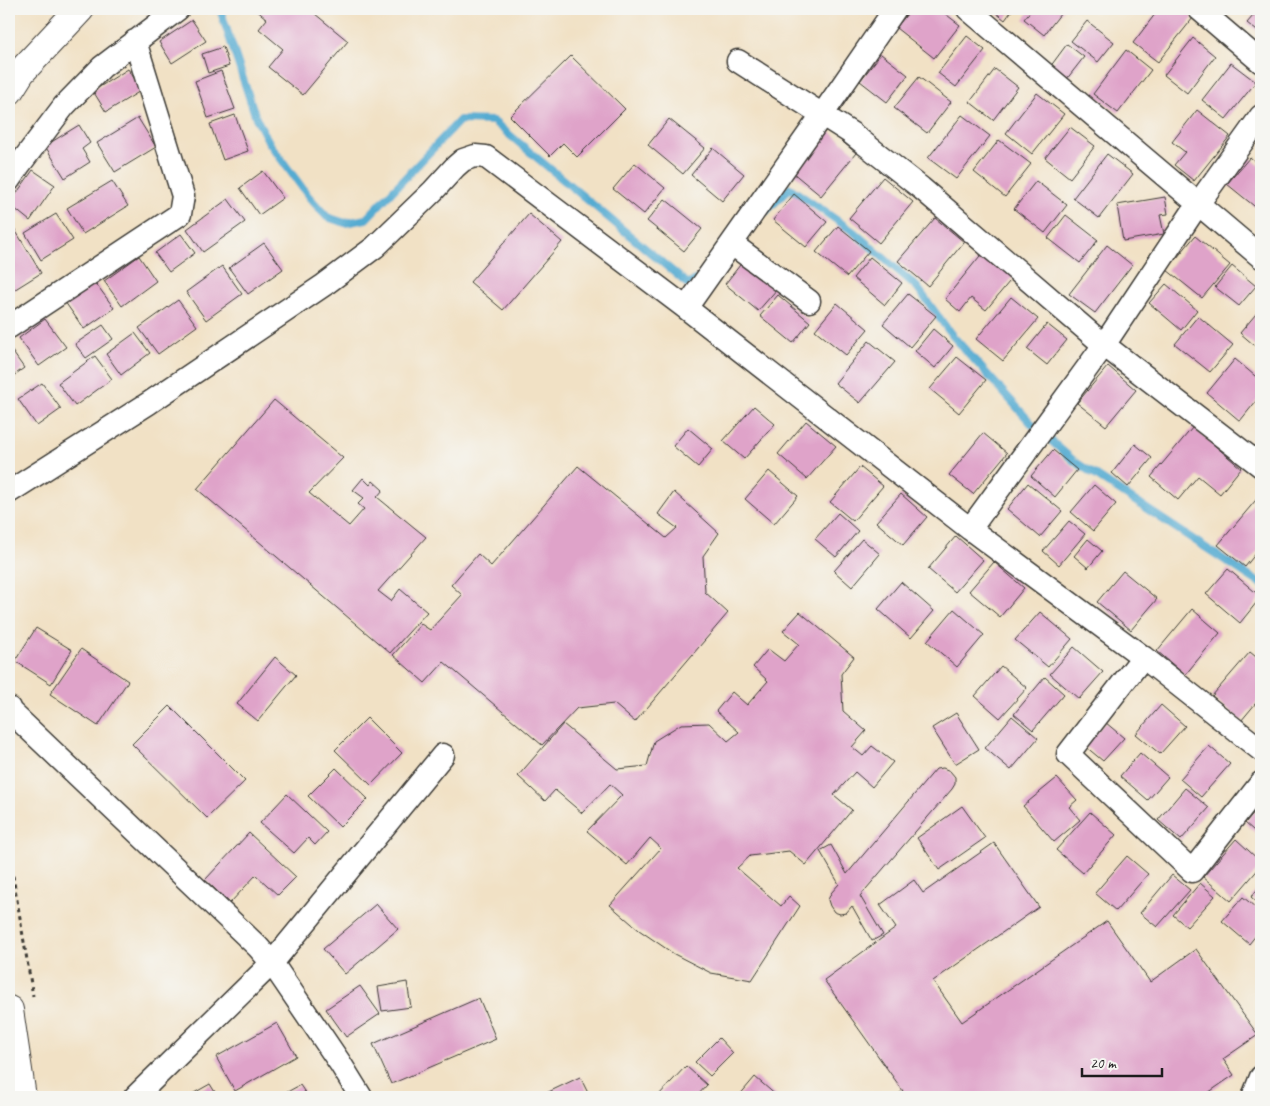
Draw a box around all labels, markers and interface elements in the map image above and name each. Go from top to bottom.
scale bar [1082,1046,1162,1078]
text: 20 m [1090,1054,1117,1073]

